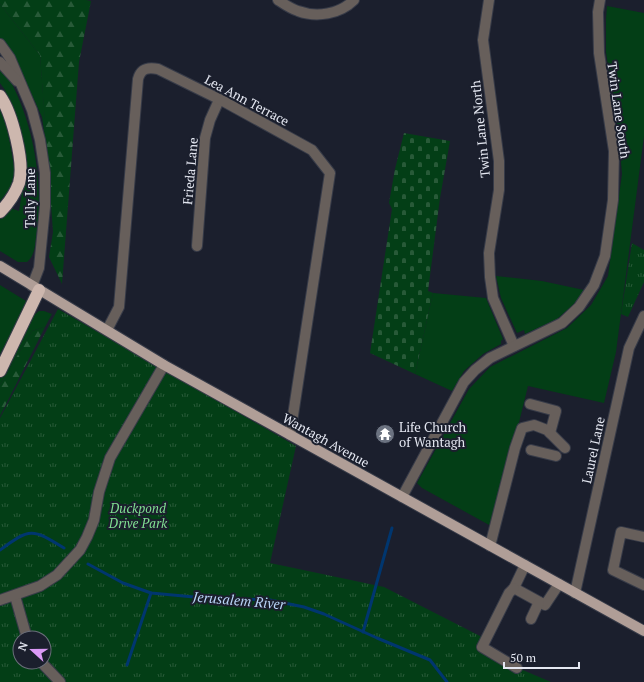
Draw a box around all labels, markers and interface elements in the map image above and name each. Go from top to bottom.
street label: Twin Lane South [603,60,635,160]
street label: Lea Ann Terrace [202,70,292,130]
street label: Twin Lane North [466,79,494,178]
street label: Frieda Lane [178,137,202,205]
street label: Tally Lane [21,168,39,228]
street label: Wantagh Avenue [279,409,373,471]
street label: Laurel Lane [577,415,609,485]
place label: Life Church of Wantagh [399,418,466,451]
temple icon: Life Church of Wantagh [374,423,396,445]
park label: Duckpond Drive Park [108,499,168,532]
water label: Jerusalem River [191,586,287,614]
north arrow [12,630,52,670]
text: N [15,639,31,653]
scale bar [504,644,579,670]
text: 50 m [510,650,537,665]

